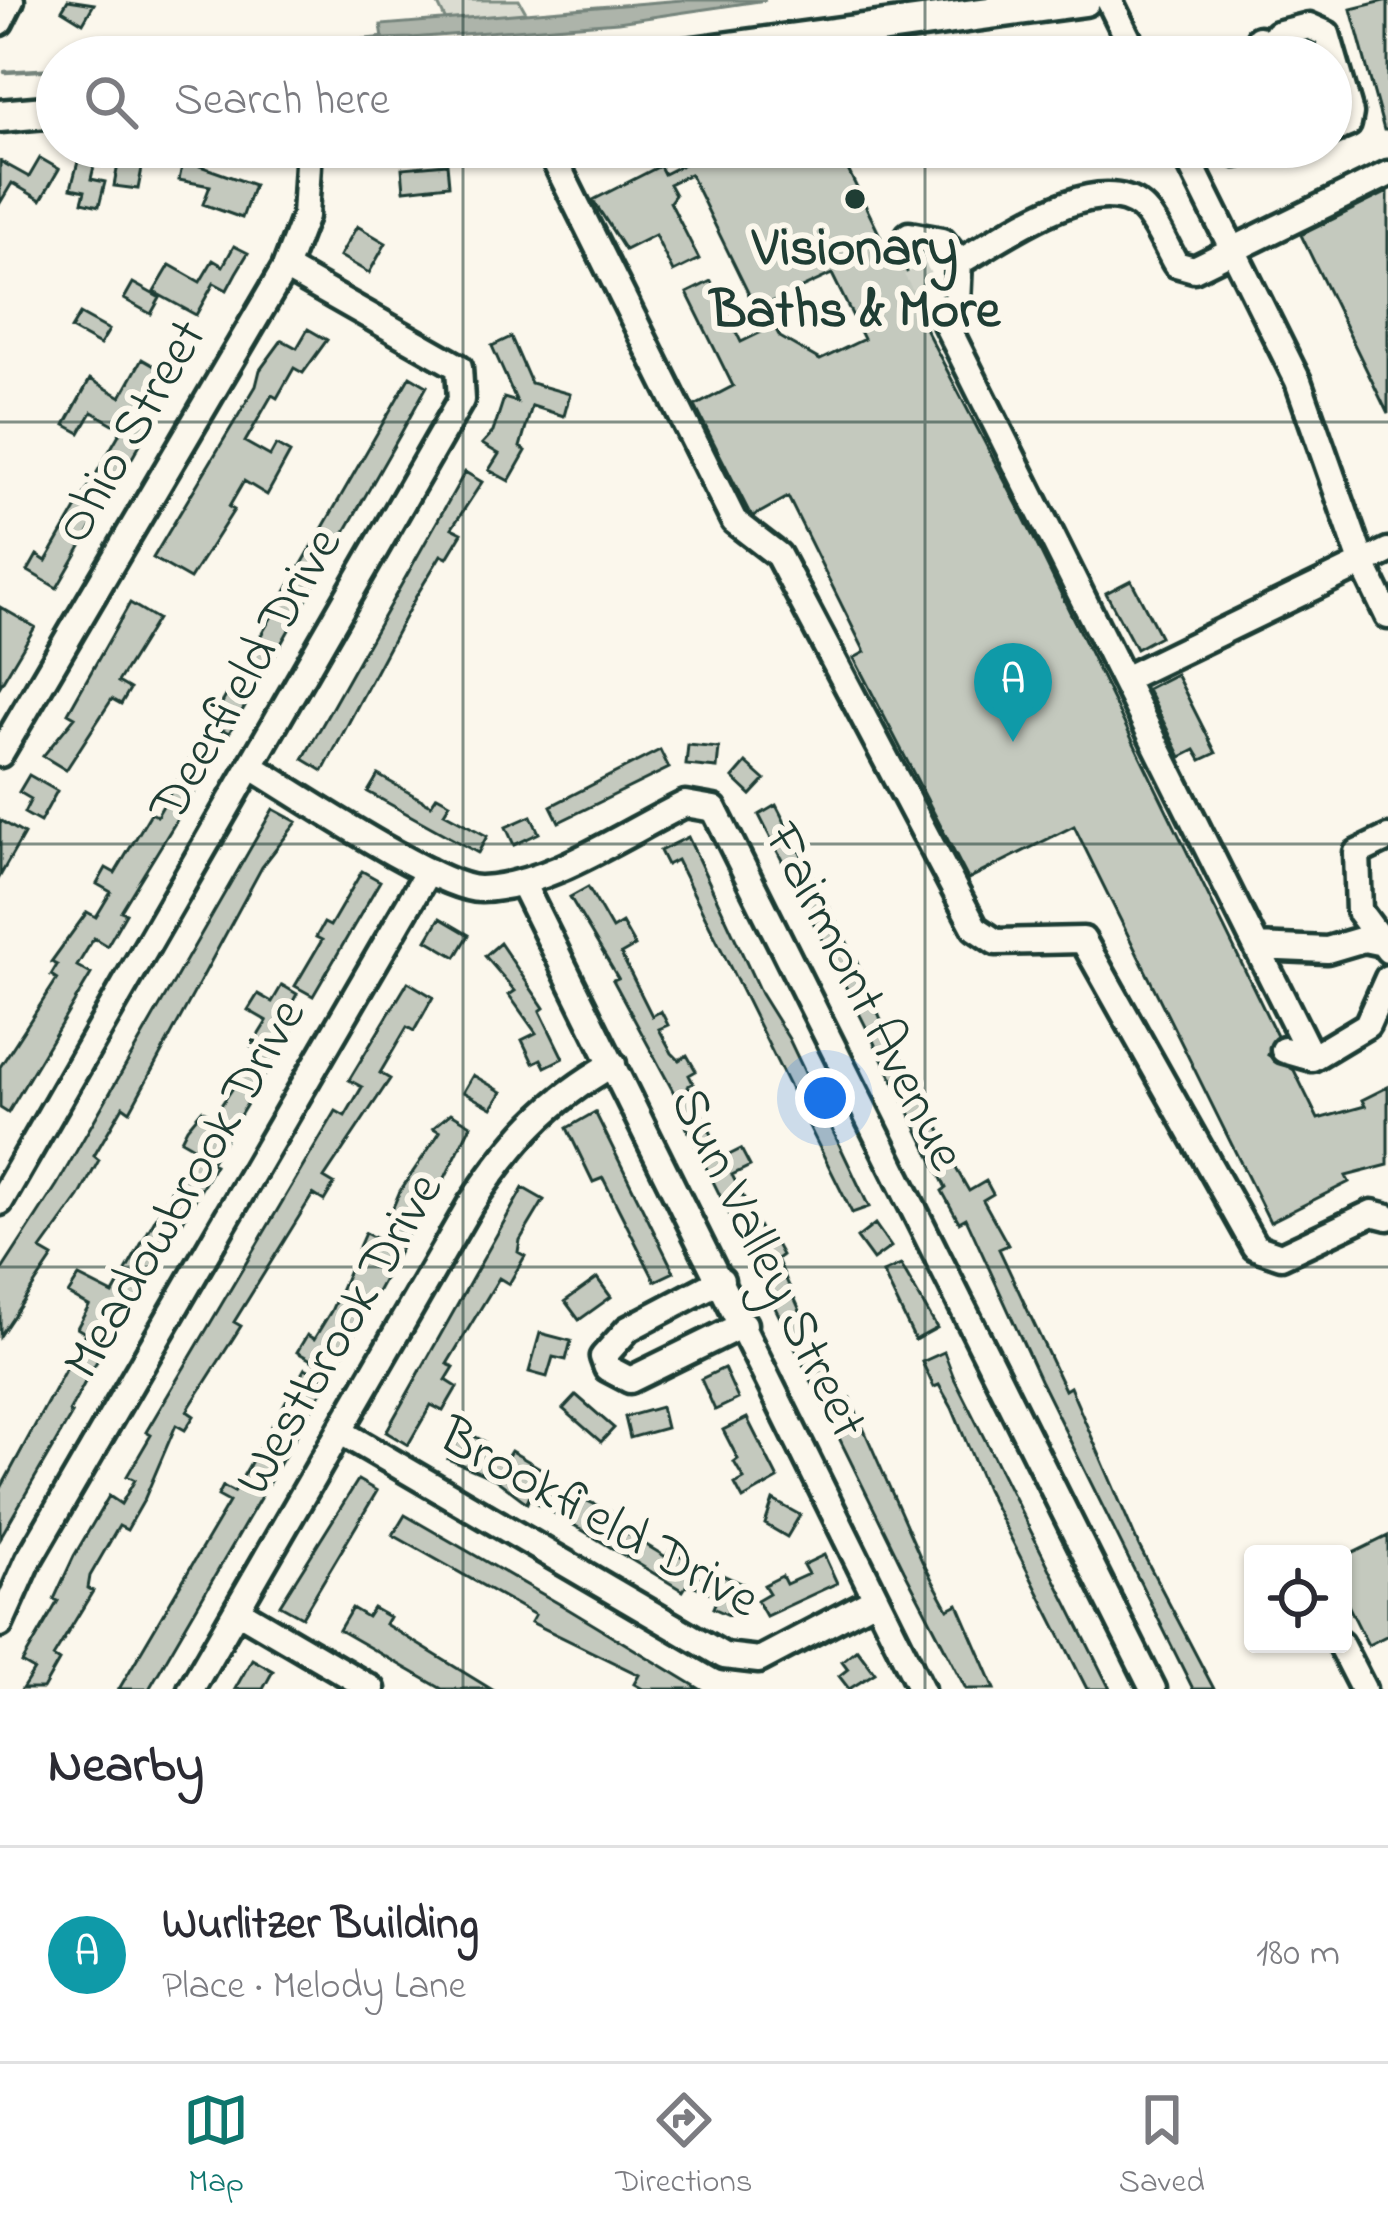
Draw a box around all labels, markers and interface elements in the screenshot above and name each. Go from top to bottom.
search box [36,36,1352,168]
icon: search [78,69,144,135]
text: Search here [174,69,390,135]
marker: Visionary Baths & More [842,186,868,212]
place label: Visionary Baths & More [708,212,1002,352]
street label: Ohio Street [37,306,229,560]
street label: Deerfield Drive [131,513,365,840]
pin: A [974,643,1052,742]
street label: Fairmont Avenue [740,809,983,1186]
street label: Meadowbrook Drive [46,984,328,1395]
your location [795,1068,855,1128]
street label: Sun Valley Street [647,1075,885,1453]
street label: Westbrook Drive [217,1158,466,1511]
street label: Brookfield Drive [422,1399,773,1641]
map controls [1244,1545,1352,1653]
button: locate [1244,1545,1352,1653]
text: Nearby [48,1730,204,1805]
text: Wurlitzer Building [162,1893,479,1959]
text: A [75,1926,99,1983]
text: 180 m [1256,1926,1340,1983]
text: Place · Melody Lane [162,1959,466,2016]
tab: Map [183,2087,249,2207]
tab: Directions [615,2087,752,2207]
tab: Saved [1119,2087,1205,2207]

